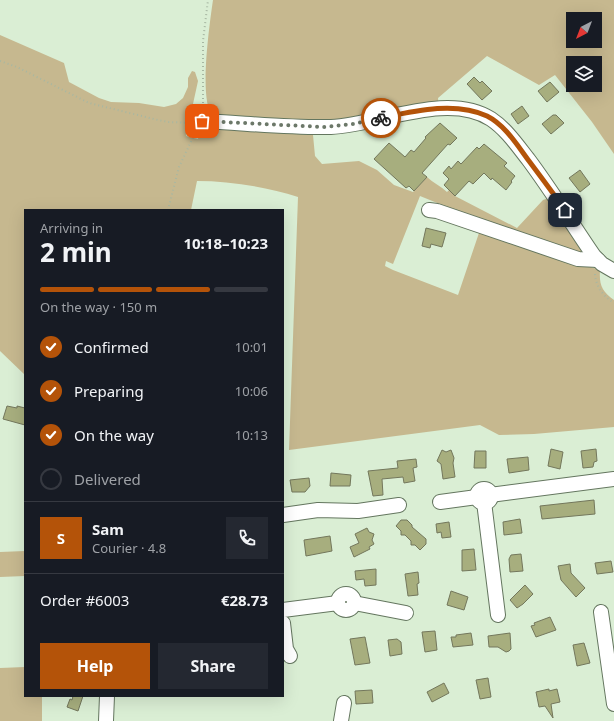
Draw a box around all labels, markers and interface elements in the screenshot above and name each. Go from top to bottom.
north arrow [566,12,602,48]
map controls [566,12,602,92]
button: layers [566,56,602,92]
courier [361,98,401,138]
pin [185,104,219,138]
icon: bike [370,107,392,129]
icon: bag [191,110,213,132]
pin [548,193,582,227]
icon: home [554,199,576,221]
text: Arriving in [40,219,103,237]
text: 10:18–10:23 [183,233,268,253]
text: 2 min [40,234,112,270]
text: On the way · 150 m [40,298,157,316]
icon: check [40,336,62,358]
text: Confirmed [74,337,149,357]
text: 10:01 [235,338,268,356]
icon: check [40,380,62,402]
text: Preparing [74,381,144,401]
text: 10:06 [235,382,268,400]
icon: check [40,424,62,446]
text: On the way [74,425,154,445]
text: 10:13 [235,426,268,444]
text: Delivered [74,469,141,489]
button: phone [226,517,268,559]
text: Sam [92,519,124,539]
text: S [57,528,65,548]
text: Courier · 4.8 [92,539,166,557]
text: Order #6003 [40,590,129,610]
text: €28.73 [221,590,268,610]
button: Help [40,643,150,689]
button: Share [158,643,268,689]

